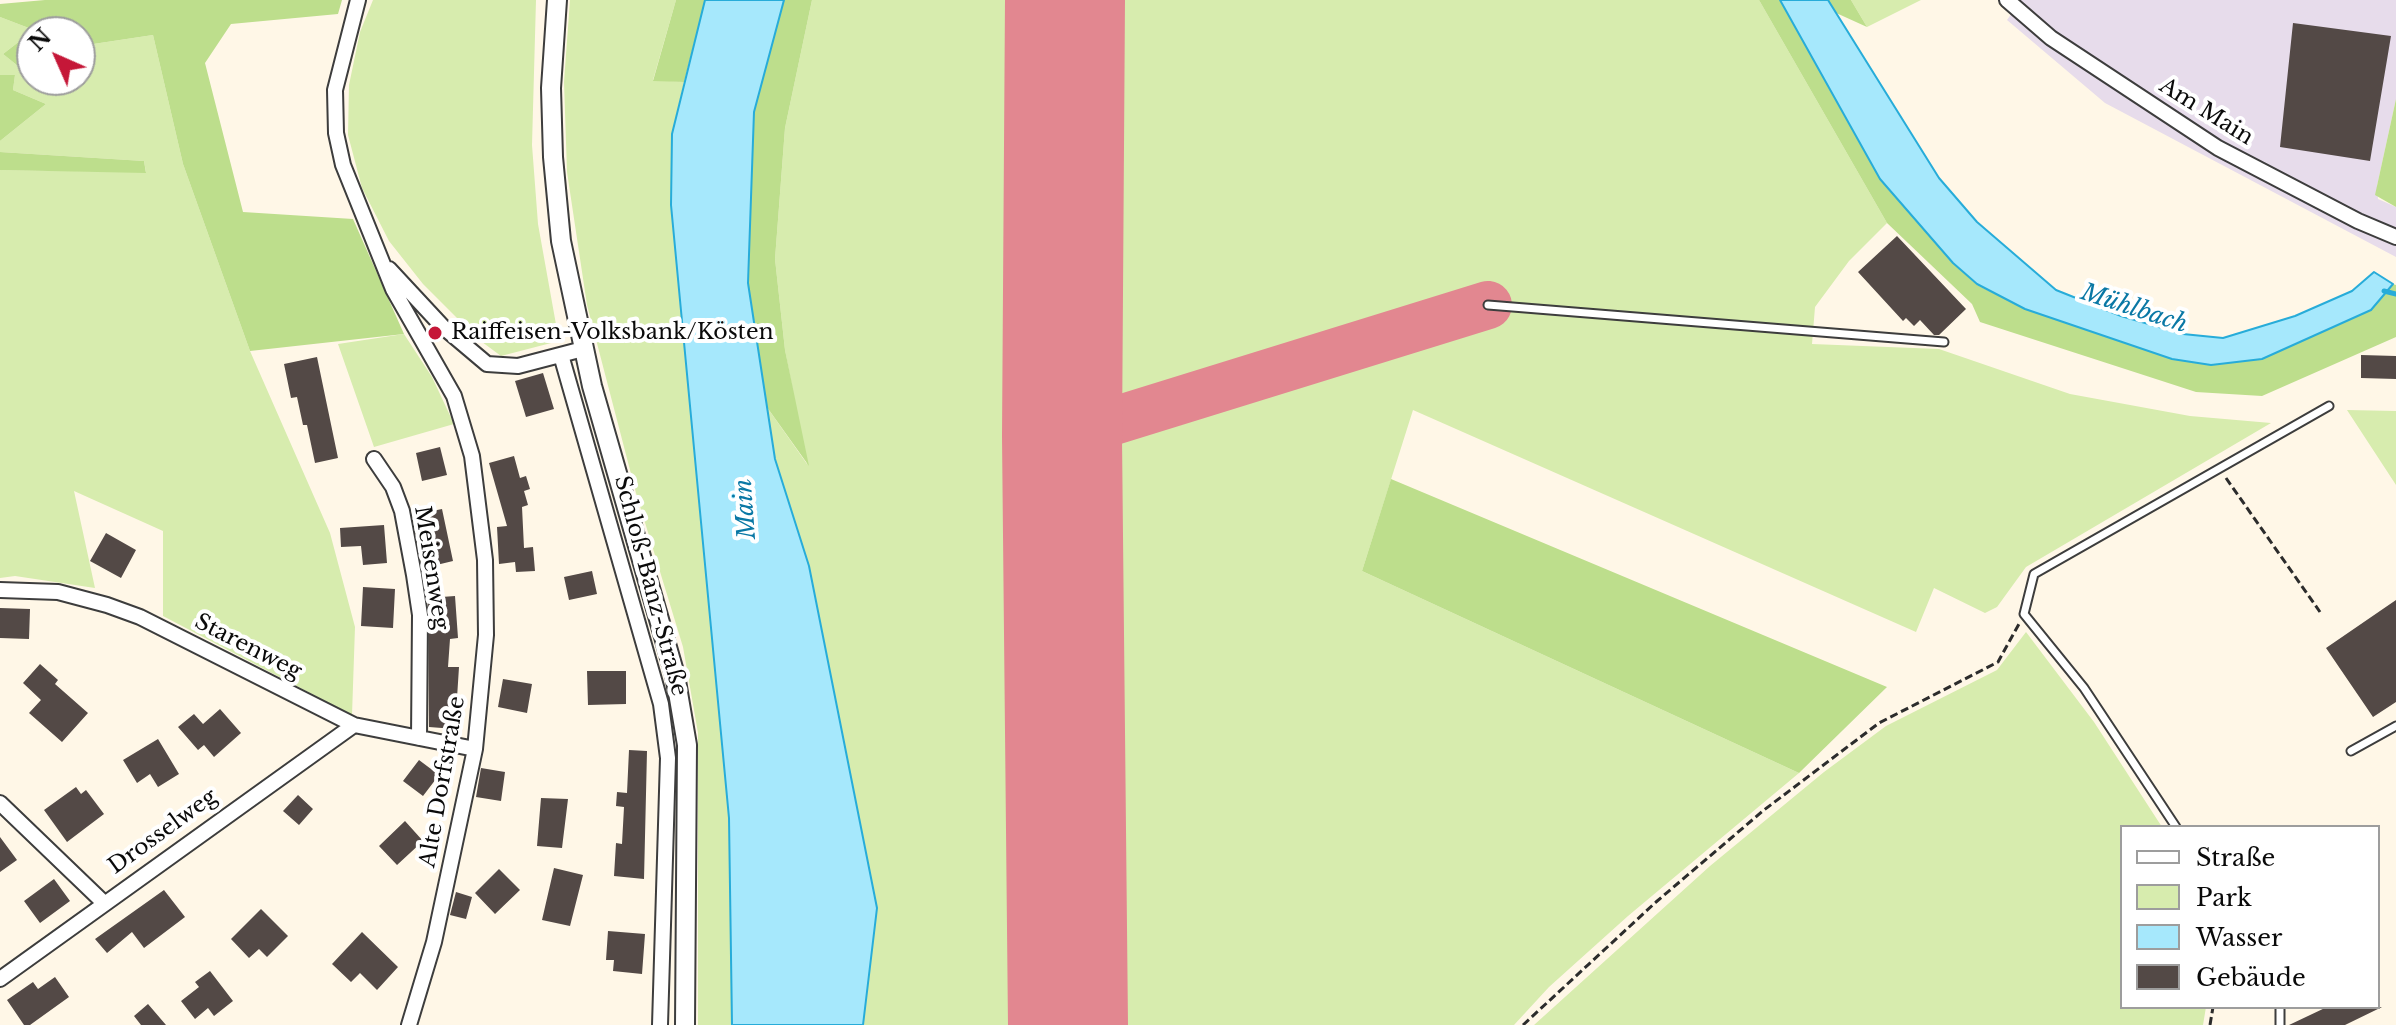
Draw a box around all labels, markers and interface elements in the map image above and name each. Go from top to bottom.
north arrow [16,16,96,96]
text: N [23,23,57,57]
street label: Am Main [2154,73,2258,151]
water label: Mühlbach [2077,278,2191,340]
place label: Raiffeisen-Volksbank/Kösten [451,320,774,346]
marker: Raiffeisen-Volksbank/Kösten [426,324,444,342]
street label: Schloß-Banz-Straße [608,473,692,699]
water label: Main [730,478,762,540]
street label: Meisenweg [408,504,454,632]
street label: Starenweg [190,609,306,685]
street label: Alte Dorfstraße [415,694,471,870]
street label: Drosselweg [104,784,222,880]
legend [2120,825,2380,1009]
text: Straße [2196,843,2275,872]
text: Park [2196,883,2252,912]
text: Wasser [2196,923,2282,952]
text: Gebäude [2196,963,2306,992]

